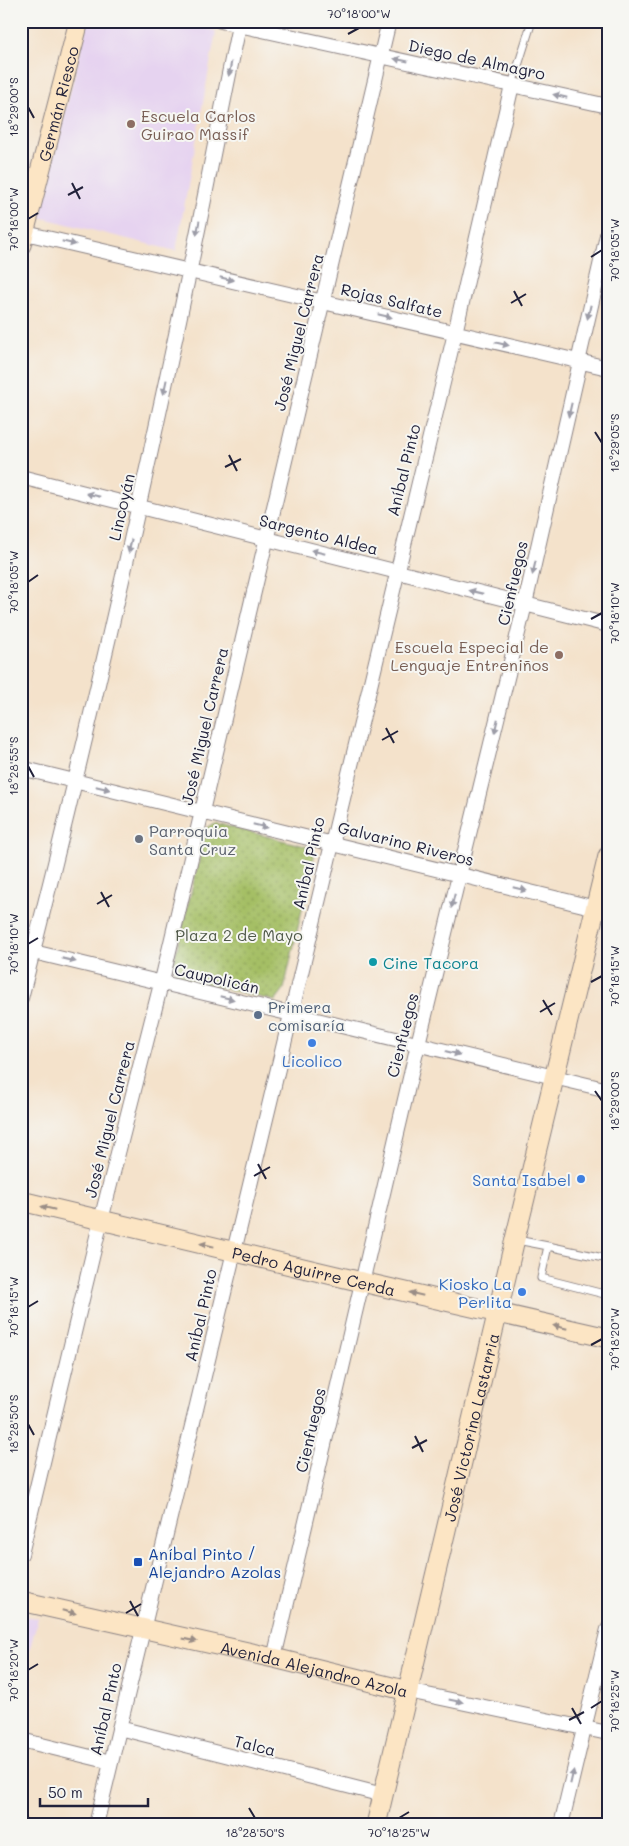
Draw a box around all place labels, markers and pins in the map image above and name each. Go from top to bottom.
place label: Escuela Carlos Guirao Massif [141,105,256,144]
marker: Escuela Carlos Guirao Massif [125,118,137,130]
place label: Escuela Especial de Lenguaje Entreniños [391,636,549,675]
marker: Escuela Especial de Lenguaje Entreniños [553,649,565,661]
place label: Parroquia Santa Cruz [149,820,236,859]
marker: Parroquia Santa Cruz [133,833,145,845]
place label: Cine Tacora [383,952,479,973]
marker: Cine Tacora [367,956,379,968]
place label: Primera comisaría [268,996,345,1035]
marker: Primera comisaría [252,1009,264,1021]
marker: Licolico [306,1037,318,1049]
place label: Licolico [282,1050,342,1071]
place label: Santa Isabel [472,1169,571,1190]
marker: Santa Isabel [575,1173,587,1185]
place label: Kiosko La Perlita [439,1273,512,1312]
marker: Kiosko La Perlita [516,1286,528,1298]
place label: Aníbal Pinto / Alejandro Azolas [148,1543,281,1582]
marker: Aníbal Pinto / Alejandro Azolas [132,1556,144,1568]

